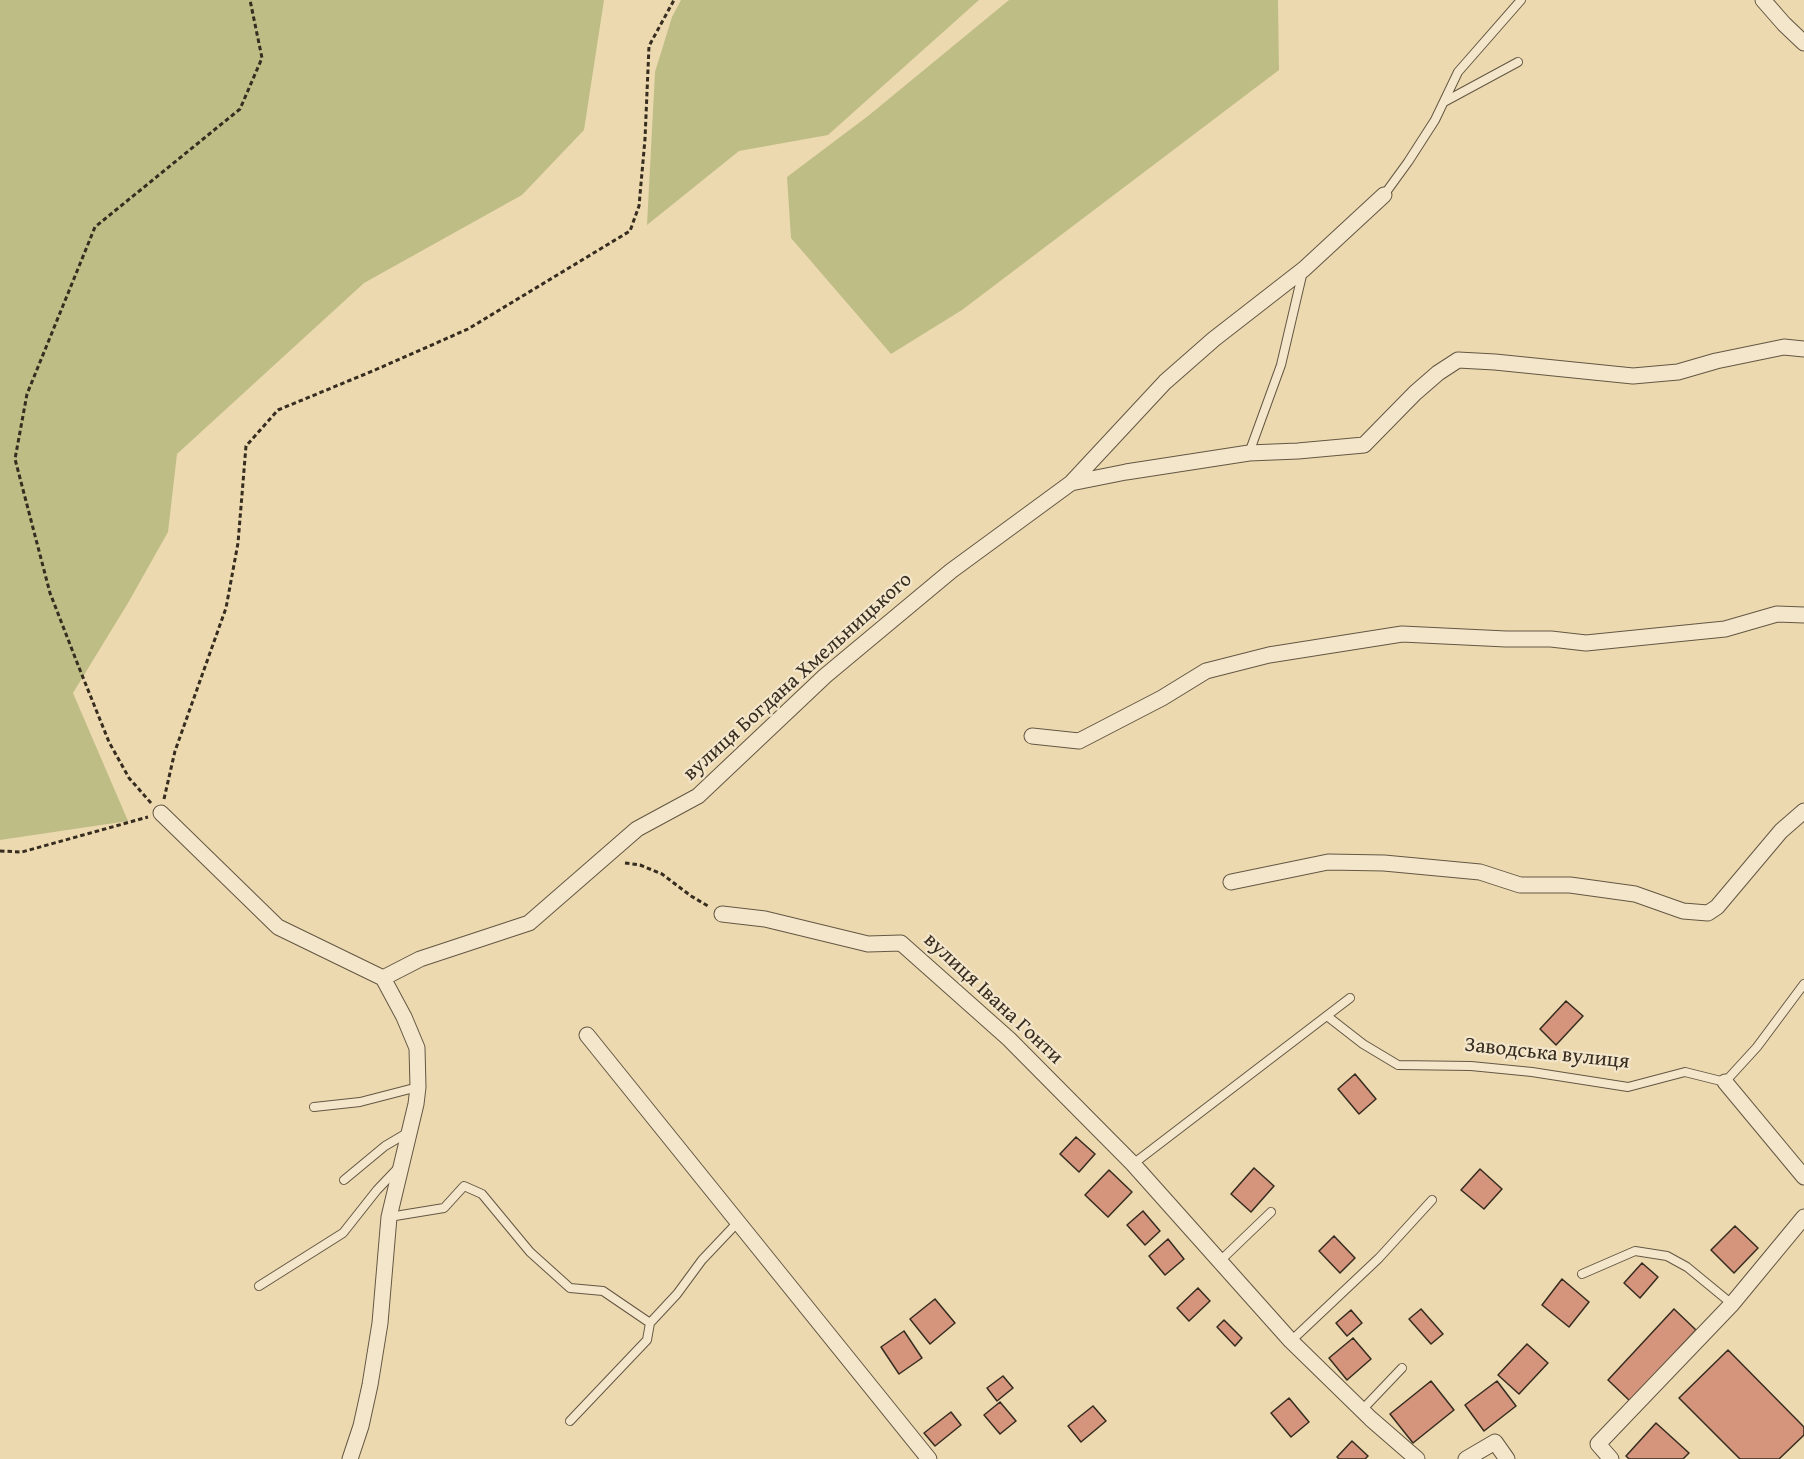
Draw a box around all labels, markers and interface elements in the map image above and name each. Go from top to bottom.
street label: вулиця Богдана Хмельницького [678,568,918,786]
street label: вулиця Івана Гонти [918,928,1068,1070]
street label: Заводська вулиця [1463,1033,1631,1075]

